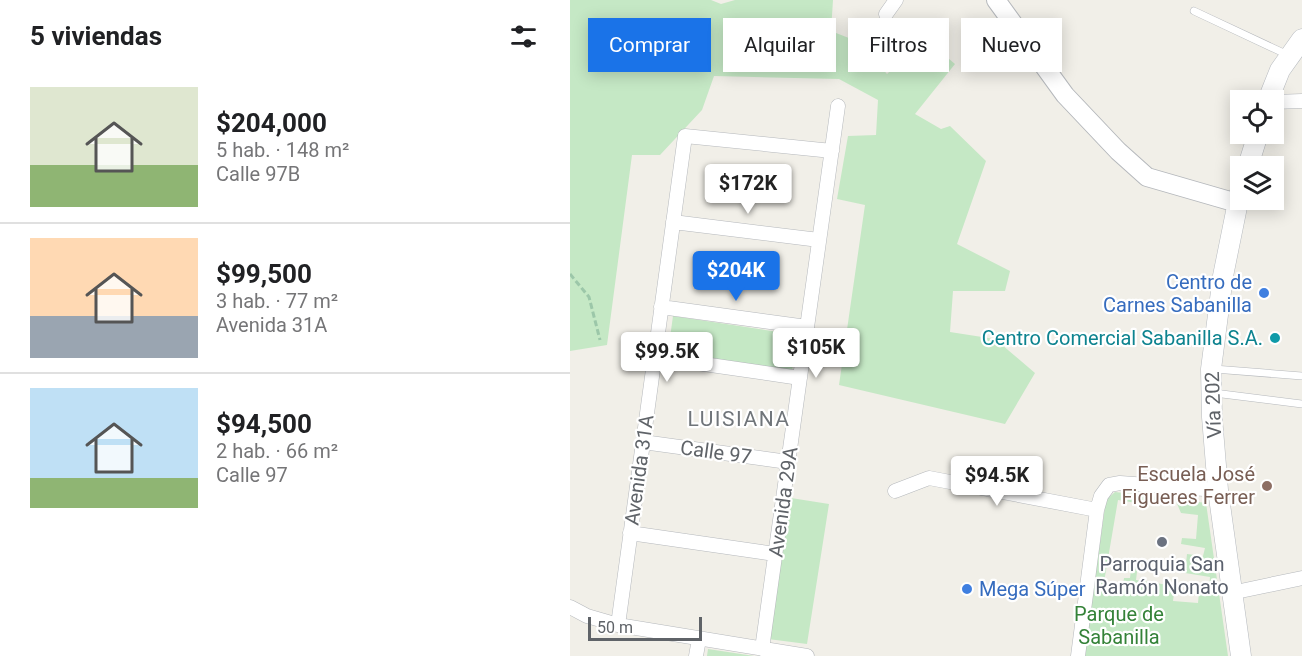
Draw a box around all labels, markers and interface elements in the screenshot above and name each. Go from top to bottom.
chip: Comprar [588,18,711,72]
chip: Alquilar [723,18,836,72]
chip: Filtros [848,18,949,72]
chip: Nuevo [961,18,1062,72]
icon: filters [507,20,540,53]
text: 5 viviendas [30,21,162,51]
map controls [1230,90,1284,210]
button: locate [1230,90,1284,144]
text: $204,000 [216,108,327,138]
icon: home [78,111,150,183]
text: 5 hab. · 148 m² [216,138,349,162]
button: layers [1230,156,1284,210]
text: Calle 97B [216,162,300,186]
pin: $172K [706,164,790,215]
text: $172K [719,171,777,195]
pin: $204K [694,251,778,302]
text: $204K [707,258,765,282]
text: $99,500 [216,259,312,289]
icon: home [78,262,150,334]
place label: Centro de Carnes Sabanilla [1103,270,1252,317]
marker: Centro de Carnes Sabanilla [1257,286,1271,300]
text: 3 hab. · 77 m² [216,289,338,313]
text: Avenida 31A [216,313,327,337]
place label: Centro Comercial Sabanilla S.A. [982,326,1263,350]
pin: $105K [774,328,858,379]
marker: Centro Comercial Sabanilla S.A. [1268,331,1282,345]
pin: $99.5K [618,332,716,383]
text: $105K [787,335,845,359]
text: $99.5K [635,339,699,363]
street label: Vía 202 [1200,371,1226,439]
district label: LUISIANA [687,407,791,431]
text: $94,500 [216,409,312,439]
icon: home [78,412,150,484]
street label: Avenida 31A [619,413,659,527]
street label: Calle 97 [679,435,753,469]
text: 2 hab. · 66 m² [216,439,338,463]
street label: Avenida 29A [763,445,803,559]
pin: $94.5K [948,456,1046,507]
place label: Escuela José Figueres Ferrer [1122,462,1255,509]
text: Calle 97 [216,463,288,487]
text: $94.5K [965,463,1029,487]
marker: Escuela José Figueres Ferrer [1260,479,1274,493]
marker: Parroquia San Ramón Nonato [1155,535,1169,549]
place label: Parroquia San Ramón Nonato [1095,552,1229,599]
place label: Mega Súper [979,577,1086,601]
marker: Mega Súper [960,582,974,596]
park label: Parque de Sabanilla [1074,602,1164,649]
scale bar [588,614,702,642]
text: 50 m [597,618,633,637]

